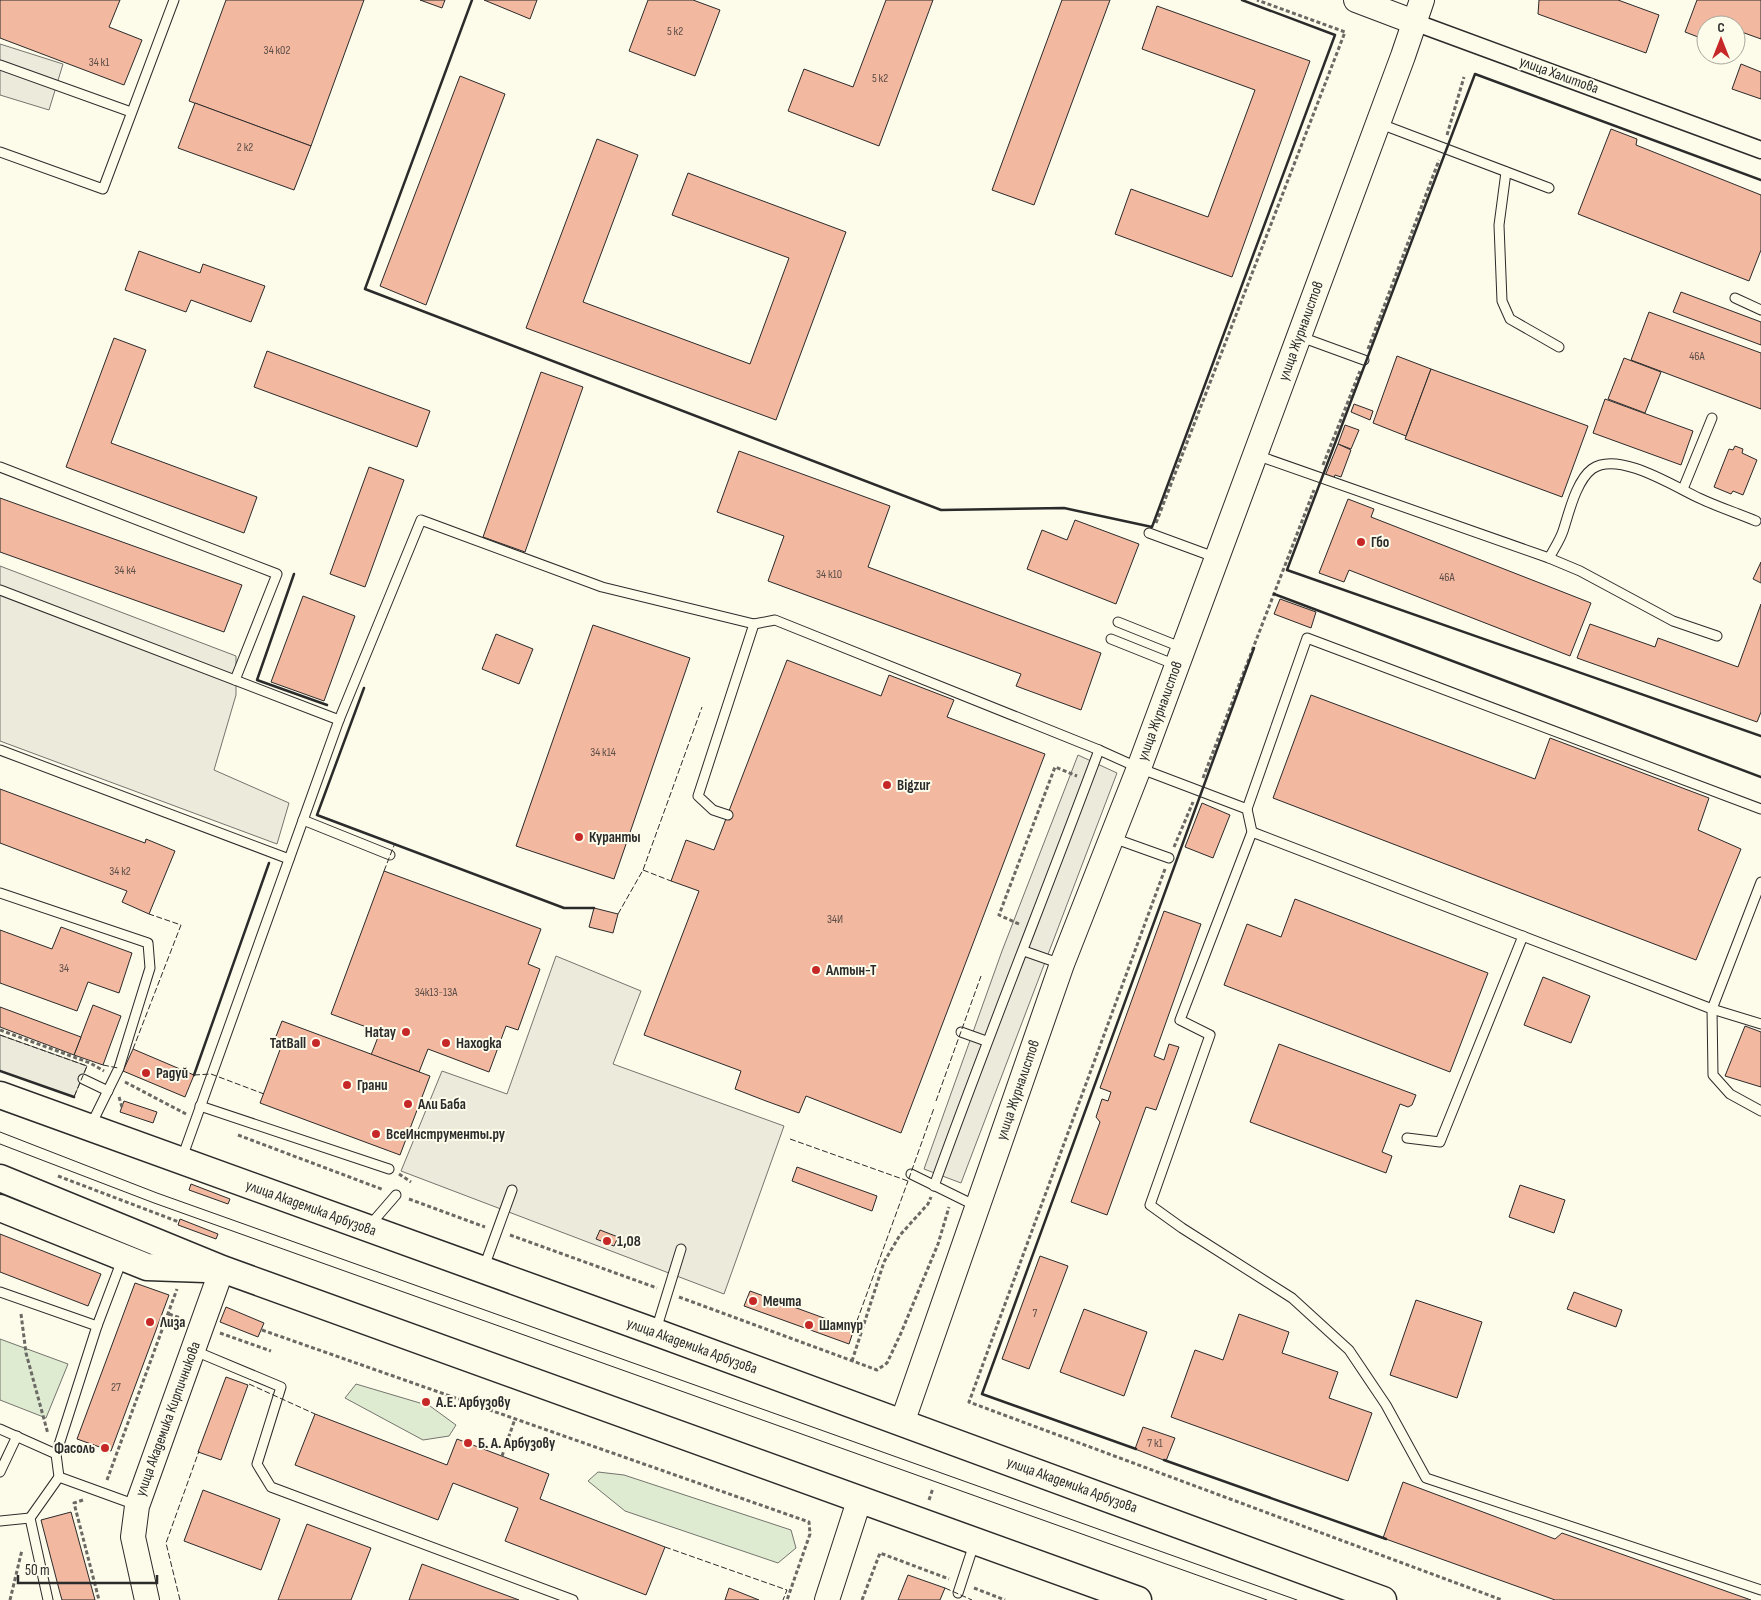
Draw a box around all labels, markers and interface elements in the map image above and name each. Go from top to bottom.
north arrow [1696,15,1746,65]
text: С [1717,19,1725,36]
house number: 5 к2 [667,24,683,39]
house number: 34 к02 [264,43,290,58]
street label: улица Халитова [1517,52,1601,98]
house number: 34 к1 [89,55,110,70]
house number: 5 к2 [872,71,888,86]
house number: 2 к2 [237,140,253,155]
street label: улица Журналистов [1274,278,1328,384]
house number: 46А [1689,349,1706,364]
place label: Гбо [1371,533,1389,552]
marker: Гбо [1355,536,1367,548]
house number: 34 к4 [114,563,136,578]
house number: 34 к10 [816,567,842,582]
house number: 46А [1439,570,1456,585]
street label: улица Журналистов [1133,658,1187,764]
house number: 34 к14 [590,745,616,760]
place label: Bigzur [897,776,931,795]
marker: Bigzur [881,779,893,791]
place label: Куранты [589,828,641,847]
marker: Куранты [573,831,585,843]
house number: 34 к2 [109,864,131,879]
house number: 34И [827,912,843,927]
house number: 34 [59,961,69,976]
place label: Алтын-Т [825,961,877,980]
marker: Алтын-Т [810,964,822,976]
house number: 34к13-13А [415,985,458,1000]
place label: Hatay [365,1023,397,1042]
marker: Hatay [400,1026,412,1038]
place label: TatBall [270,1034,306,1053]
place label: Находка [456,1034,502,1053]
marker: TatBall [310,1037,322,1049]
marker: Находка [440,1037,452,1049]
street label: улица Журналистов [992,1037,1044,1143]
place label: Радуй [156,1064,188,1083]
marker: Радуй [140,1067,152,1079]
place label: Грани [357,1076,388,1095]
marker: Грани [341,1079,353,1091]
place label: Али Баба [417,1095,466,1114]
marker: Али Баба [402,1098,414,1110]
place label: ВсеИнструменты.ру [386,1125,506,1144]
marker: ВсеИнструменты.ру [370,1128,382,1140]
street label: улица Академика Арбузова [243,1176,379,1241]
place label: 1,08 [617,1232,641,1251]
marker: 1,08 [601,1235,613,1247]
place label: Мечта [763,1292,801,1311]
marker: Мечта [747,1295,759,1307]
house number: 7 [1033,1306,1038,1321]
place label: Лиза [159,1313,186,1332]
street label: улица Академика Арбузова [624,1314,760,1379]
marker: Лиза [144,1316,156,1328]
place label: Шампур [819,1316,863,1335]
marker: Шампур [803,1319,815,1331]
street label: улица Академика Кирпичникова [131,1339,205,1499]
house number: 27 [111,1380,121,1395]
place label: А.Е. Арбузову [435,1393,511,1412]
marker: А.Е. Арбузову [420,1396,432,1408]
place label: Б. А. Арбузову [478,1434,556,1453]
house number: 7 к1 [1147,1436,1164,1451]
marker: Б. А. Арбузову [462,1437,474,1449]
place label: Фасоль [54,1439,95,1458]
marker: Фасоль [99,1442,111,1454]
street label: улица Академика Арбузова [1004,1453,1140,1518]
scale bar [18,1552,156,1584]
text: 50 m [25,1561,50,1580]

